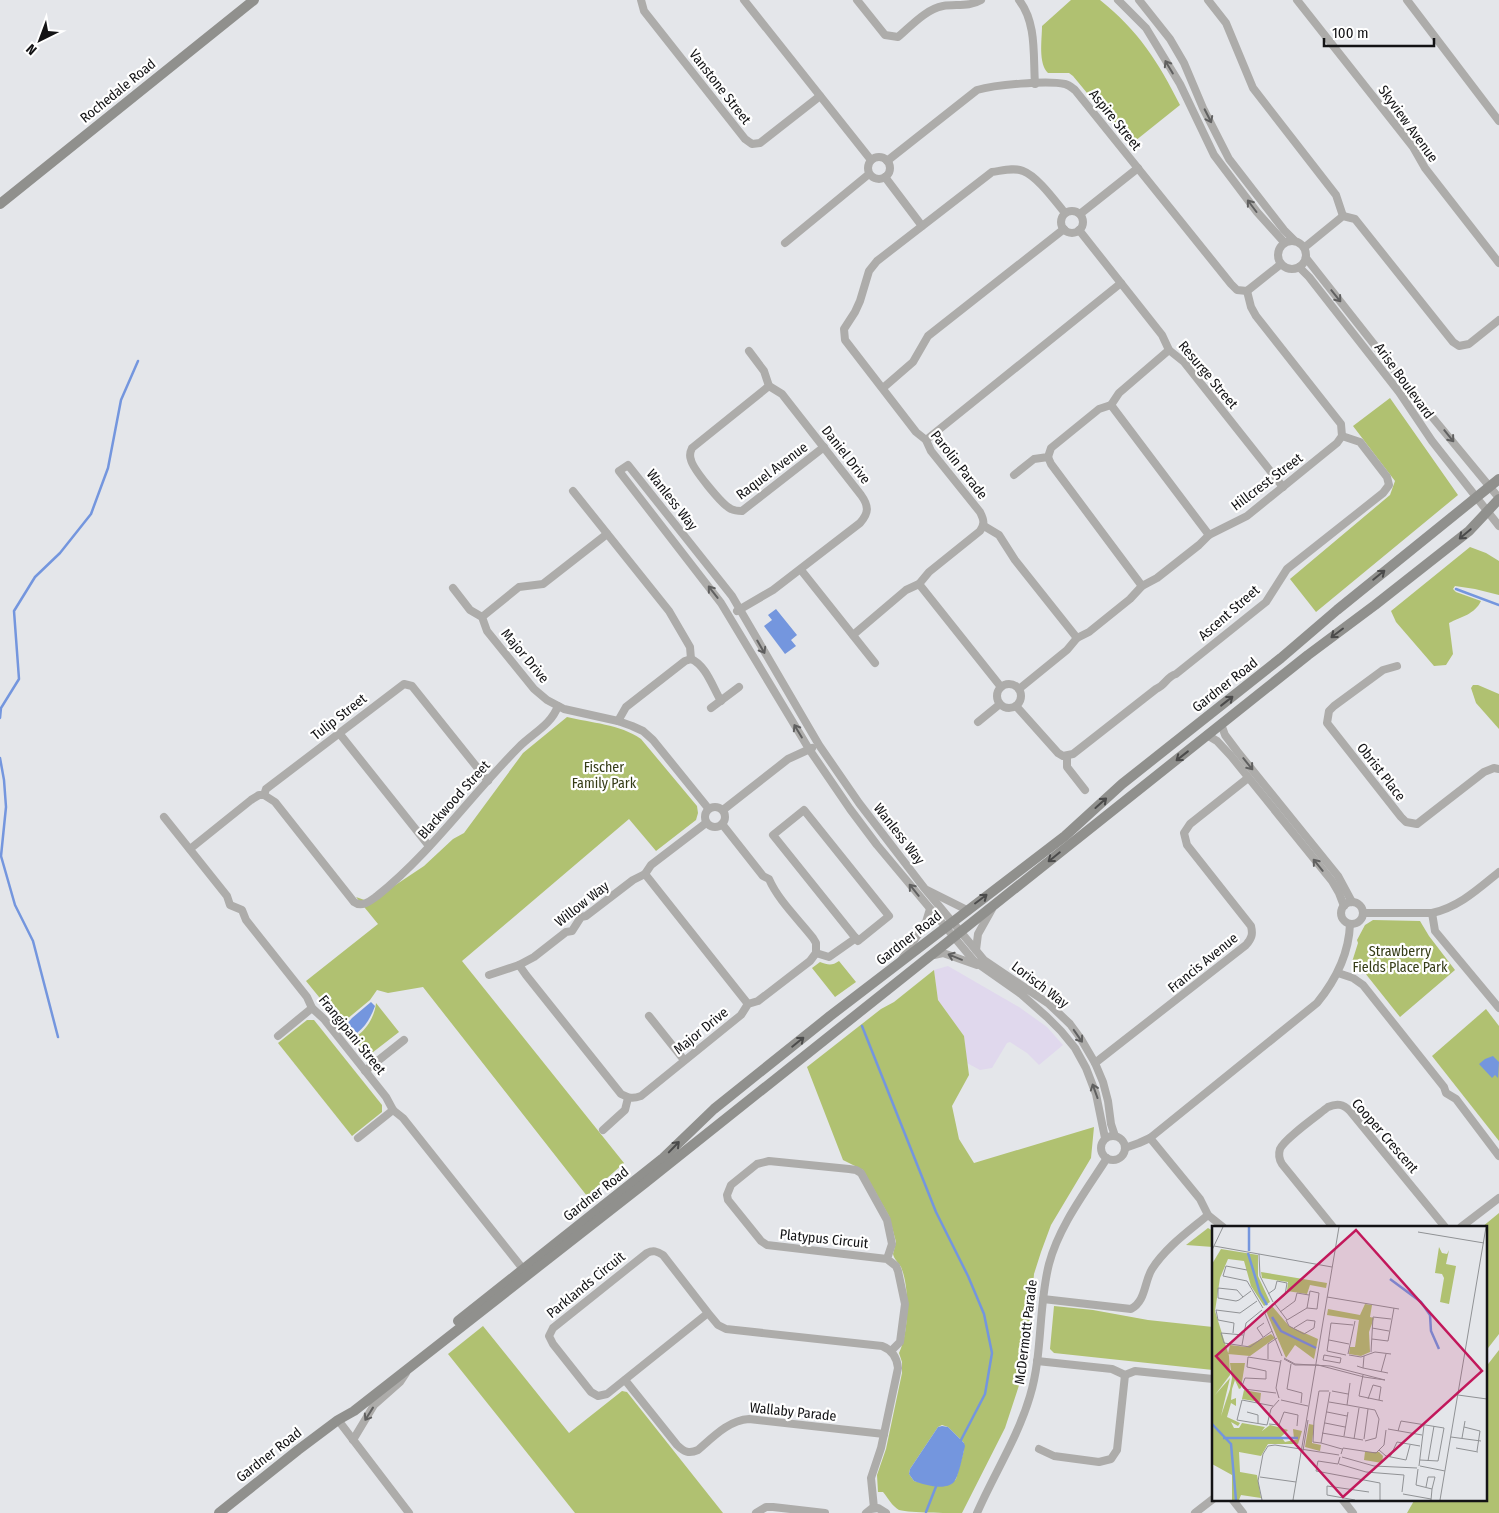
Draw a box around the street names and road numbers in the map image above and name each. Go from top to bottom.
street label: Vanstone Street [685,46,755,128]
street label: Rochedale Road [77,55,159,127]
street label: Skyview Avenue [1374,82,1442,166]
street label: Aspire Street [1085,86,1145,154]
street label: Resurge Street [1175,338,1242,413]
street label: Arise Boulevard [1371,340,1437,422]
street label: Daniel Drive [818,422,874,488]
street label: Parolin Parade [927,427,991,503]
street label: Raquel Avenue [733,439,811,503]
street label: Hillcrest Street [1228,449,1306,514]
street label: Wanless Way [643,466,702,535]
street label: Ascent Street [1195,581,1263,644]
street label: Major Drive [497,625,553,687]
street label: Gardner Road [1189,654,1261,716]
street label: Tulip Street [308,690,370,744]
street label: Obrist Place [1353,740,1409,804]
street label: Blackwood Street [414,757,494,843]
street label: Wanless Way [870,800,929,869]
street label: Willow Way [552,877,613,930]
street label: Gardner Road [873,907,945,969]
street label: Francis Avenue [1165,930,1242,996]
street label: Lorisch Way [1008,958,1073,1012]
street label: Frangipani Street [315,992,389,1078]
street label: Major Drive [670,1004,732,1058]
street label: Cooper Crescent [1348,1095,1422,1177]
street label: Gardner Road [560,1163,632,1225]
street label: Platypus Circuit [779,1226,870,1252]
street label: Parklands Circuit [543,1248,629,1322]
street label: McDermott Parade [1011,1278,1041,1385]
street label: Wallaby Parade [749,1399,837,1425]
street label: Gardner Road [233,1424,305,1486]

